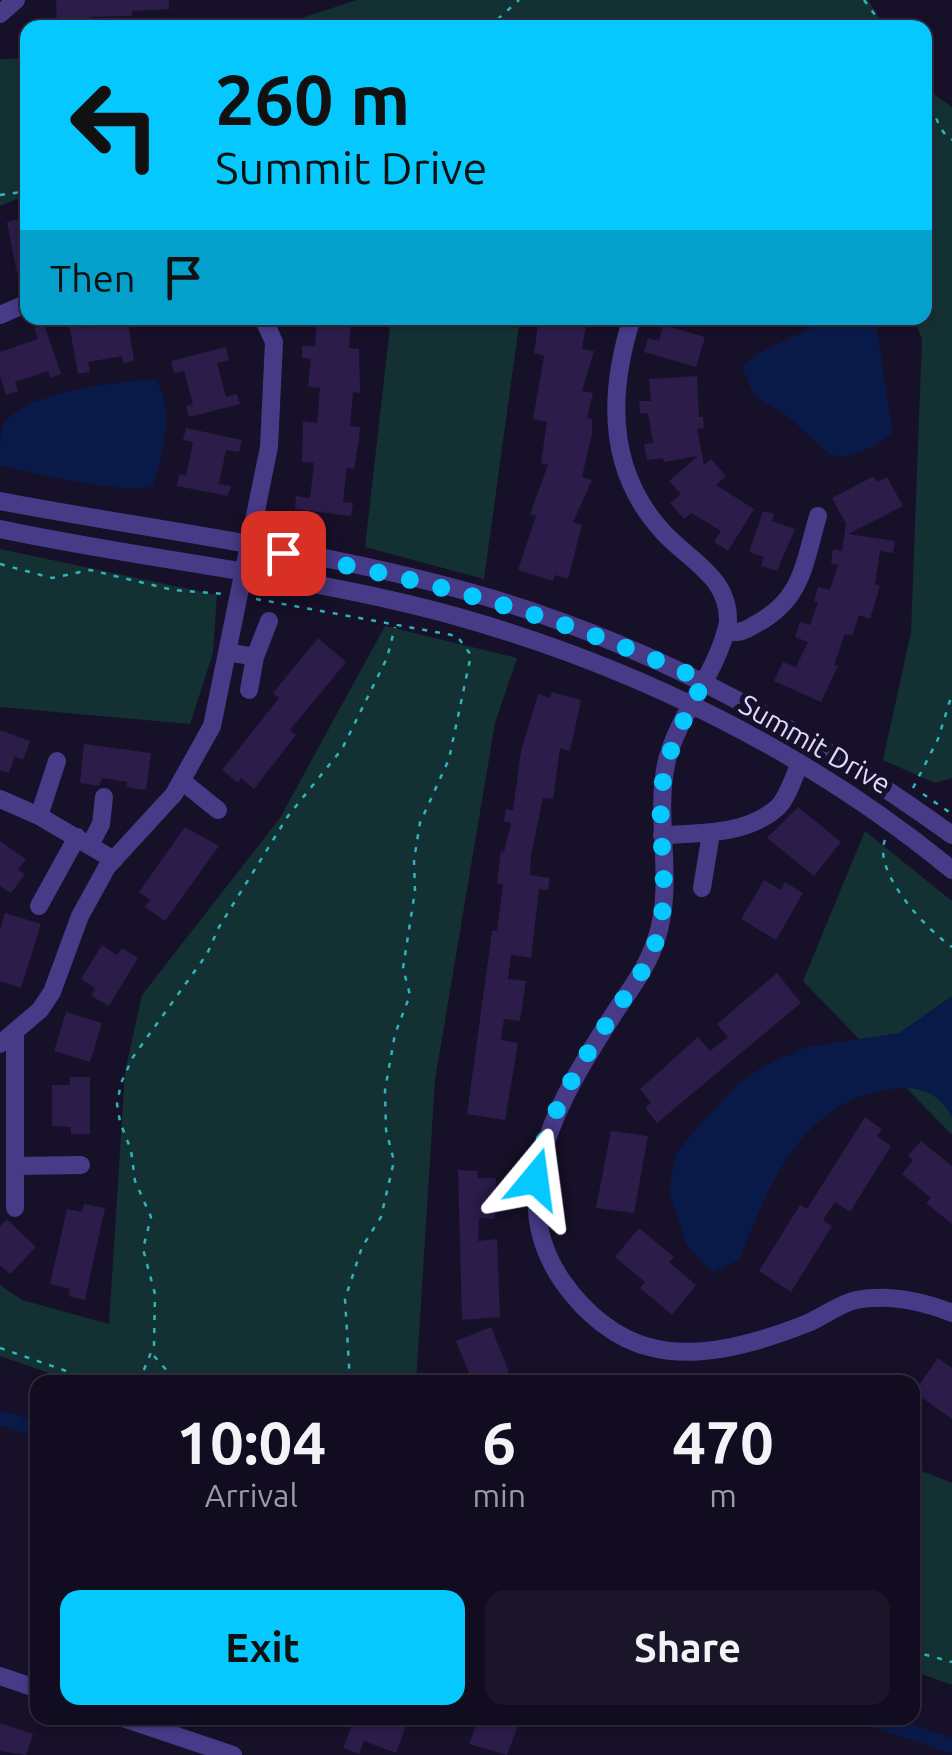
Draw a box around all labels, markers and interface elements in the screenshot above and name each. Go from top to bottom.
icon: left [50,60,180,190]
text: 260 m [215,60,410,138]
text: Summit Drive [215,142,487,193]
icon: arrive [156,250,211,305]
text: Then [50,257,136,299]
pin [241,511,326,596]
icon: arrive [256,526,311,581]
street label: Summit Drive [734,688,896,799]
position arrow [483,1127,587,1231]
text: 10:04 [176,1408,326,1475]
text: 6 [482,1408,516,1475]
text: 470 [672,1408,774,1475]
text: Arrival [205,1477,298,1513]
text: min [472,1477,526,1513]
text: m [709,1477,737,1513]
button: Exit [60,1590,465,1705]
button: Share [485,1590,890,1705]

